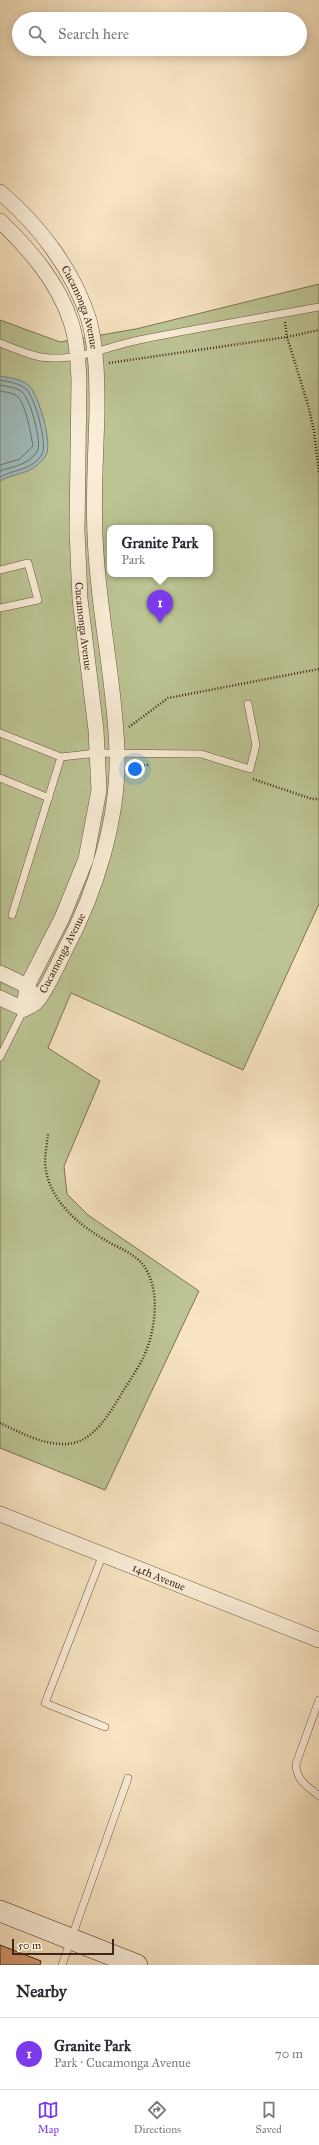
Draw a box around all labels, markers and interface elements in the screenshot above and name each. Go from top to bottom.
search box [12,12,307,56]
icon: search [26,23,48,45]
text: Search here [58,25,129,43]
street label: Cucamonga Avenue [58,263,100,350]
popup [107,525,213,577]
text: Granite Park [122,534,199,552]
text: Park [122,552,145,568]
street label: Cucamonga Avenue [72,582,95,672]
pin: 1 [147,590,173,623]
your location [125,759,145,779]
street label: Cucamonga Avenue [37,910,89,996]
street label: 14th Avenue [130,1561,188,1594]
scale bar [12,1937,114,1956]
text: 50 m [18,1939,41,1952]
text: Nearby [16,1981,67,2002]
text: Granite Park [54,2037,131,2055]
text: 1 [26,2046,32,2062]
text: 70 m [275,2046,303,2062]
text: Park · Cucamonga Avenue [54,2055,191,2071]
tab: Map [37,2099,59,2136]
tab: Directions [134,2099,181,2136]
tab: Saved [256,2099,282,2136]

